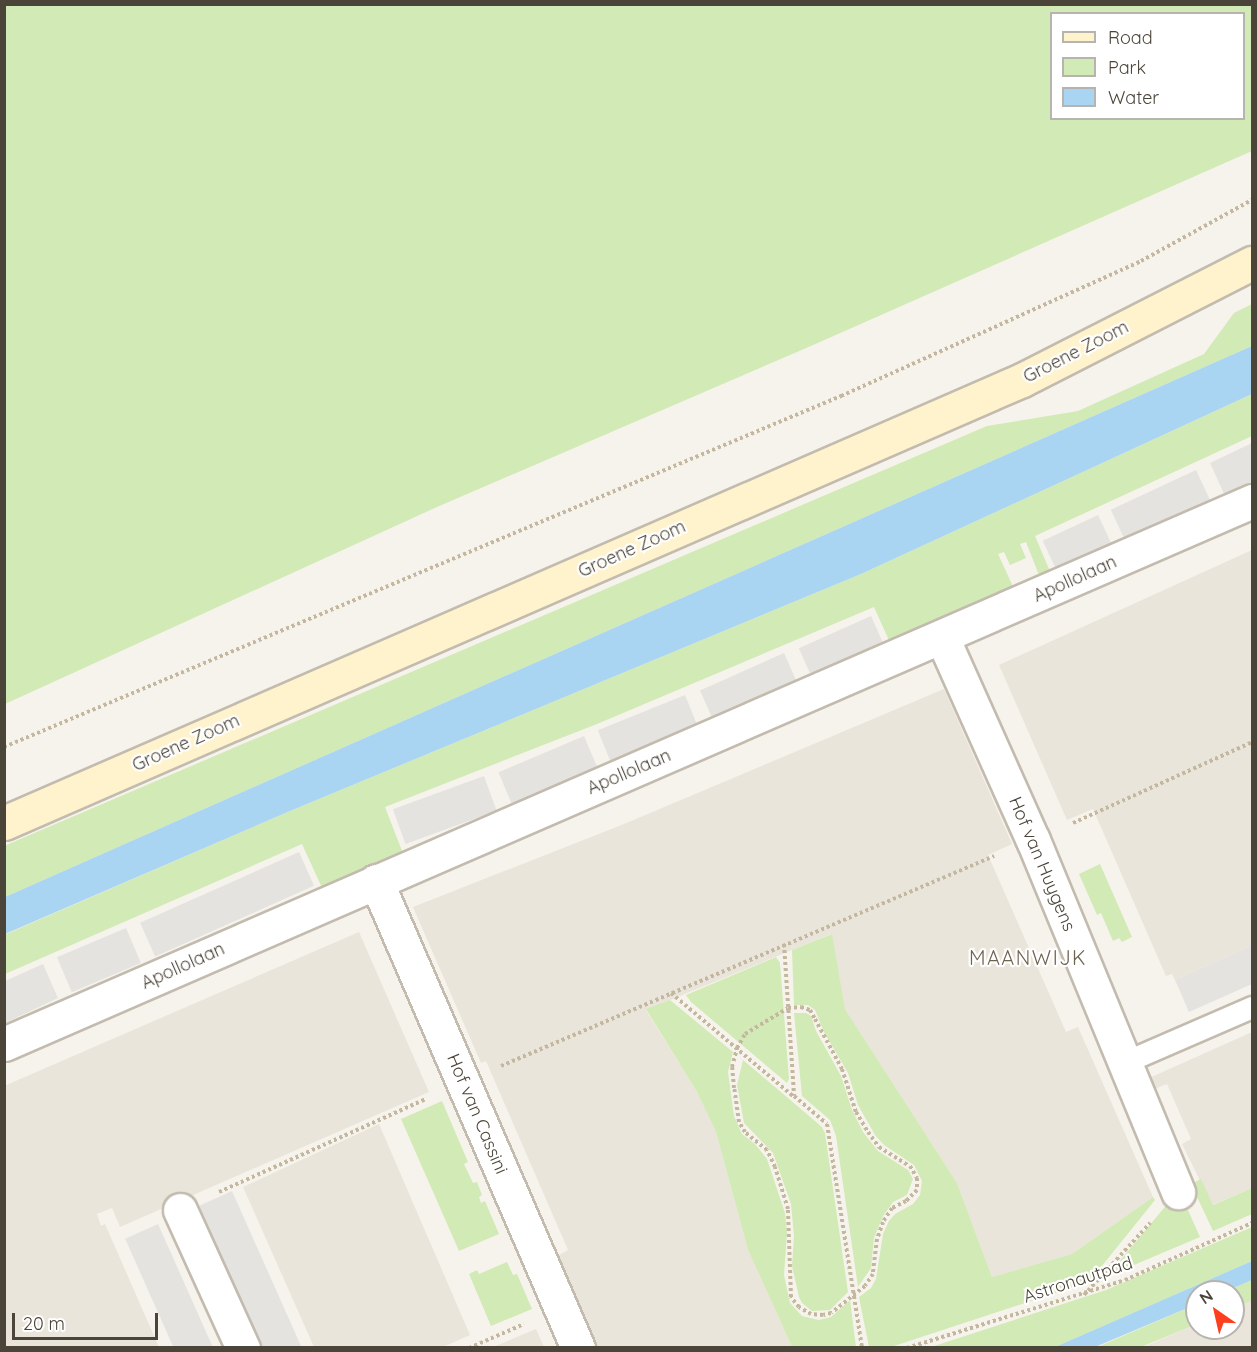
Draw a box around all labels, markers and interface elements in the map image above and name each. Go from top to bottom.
legend [1050,12,1245,120]
text: Road [1108,26,1153,49]
text: Park [1108,56,1146,79]
text: Water [1108,86,1159,109]
street label: Groene Zoom [1020,316,1132,388]
street label: Groene Zoom [575,516,689,582]
street label: Apollolaan [1030,551,1120,607]
street label: Groene Zoom [129,710,243,776]
street label: Apollolaan [584,745,674,799]
street label: Hof van Huygens [1004,794,1080,934]
street label: Apollolaan [138,938,228,994]
district label: MAANWIJK [969,945,1087,969]
street label: Hof van Cassini [442,1051,512,1177]
street label: Astronautpad [1021,1252,1135,1308]
north arrow [1185,1280,1245,1340]
text: N [1196,1285,1217,1308]
scale bar [15,1301,160,1339]
text: 20 m [23,1312,65,1335]

